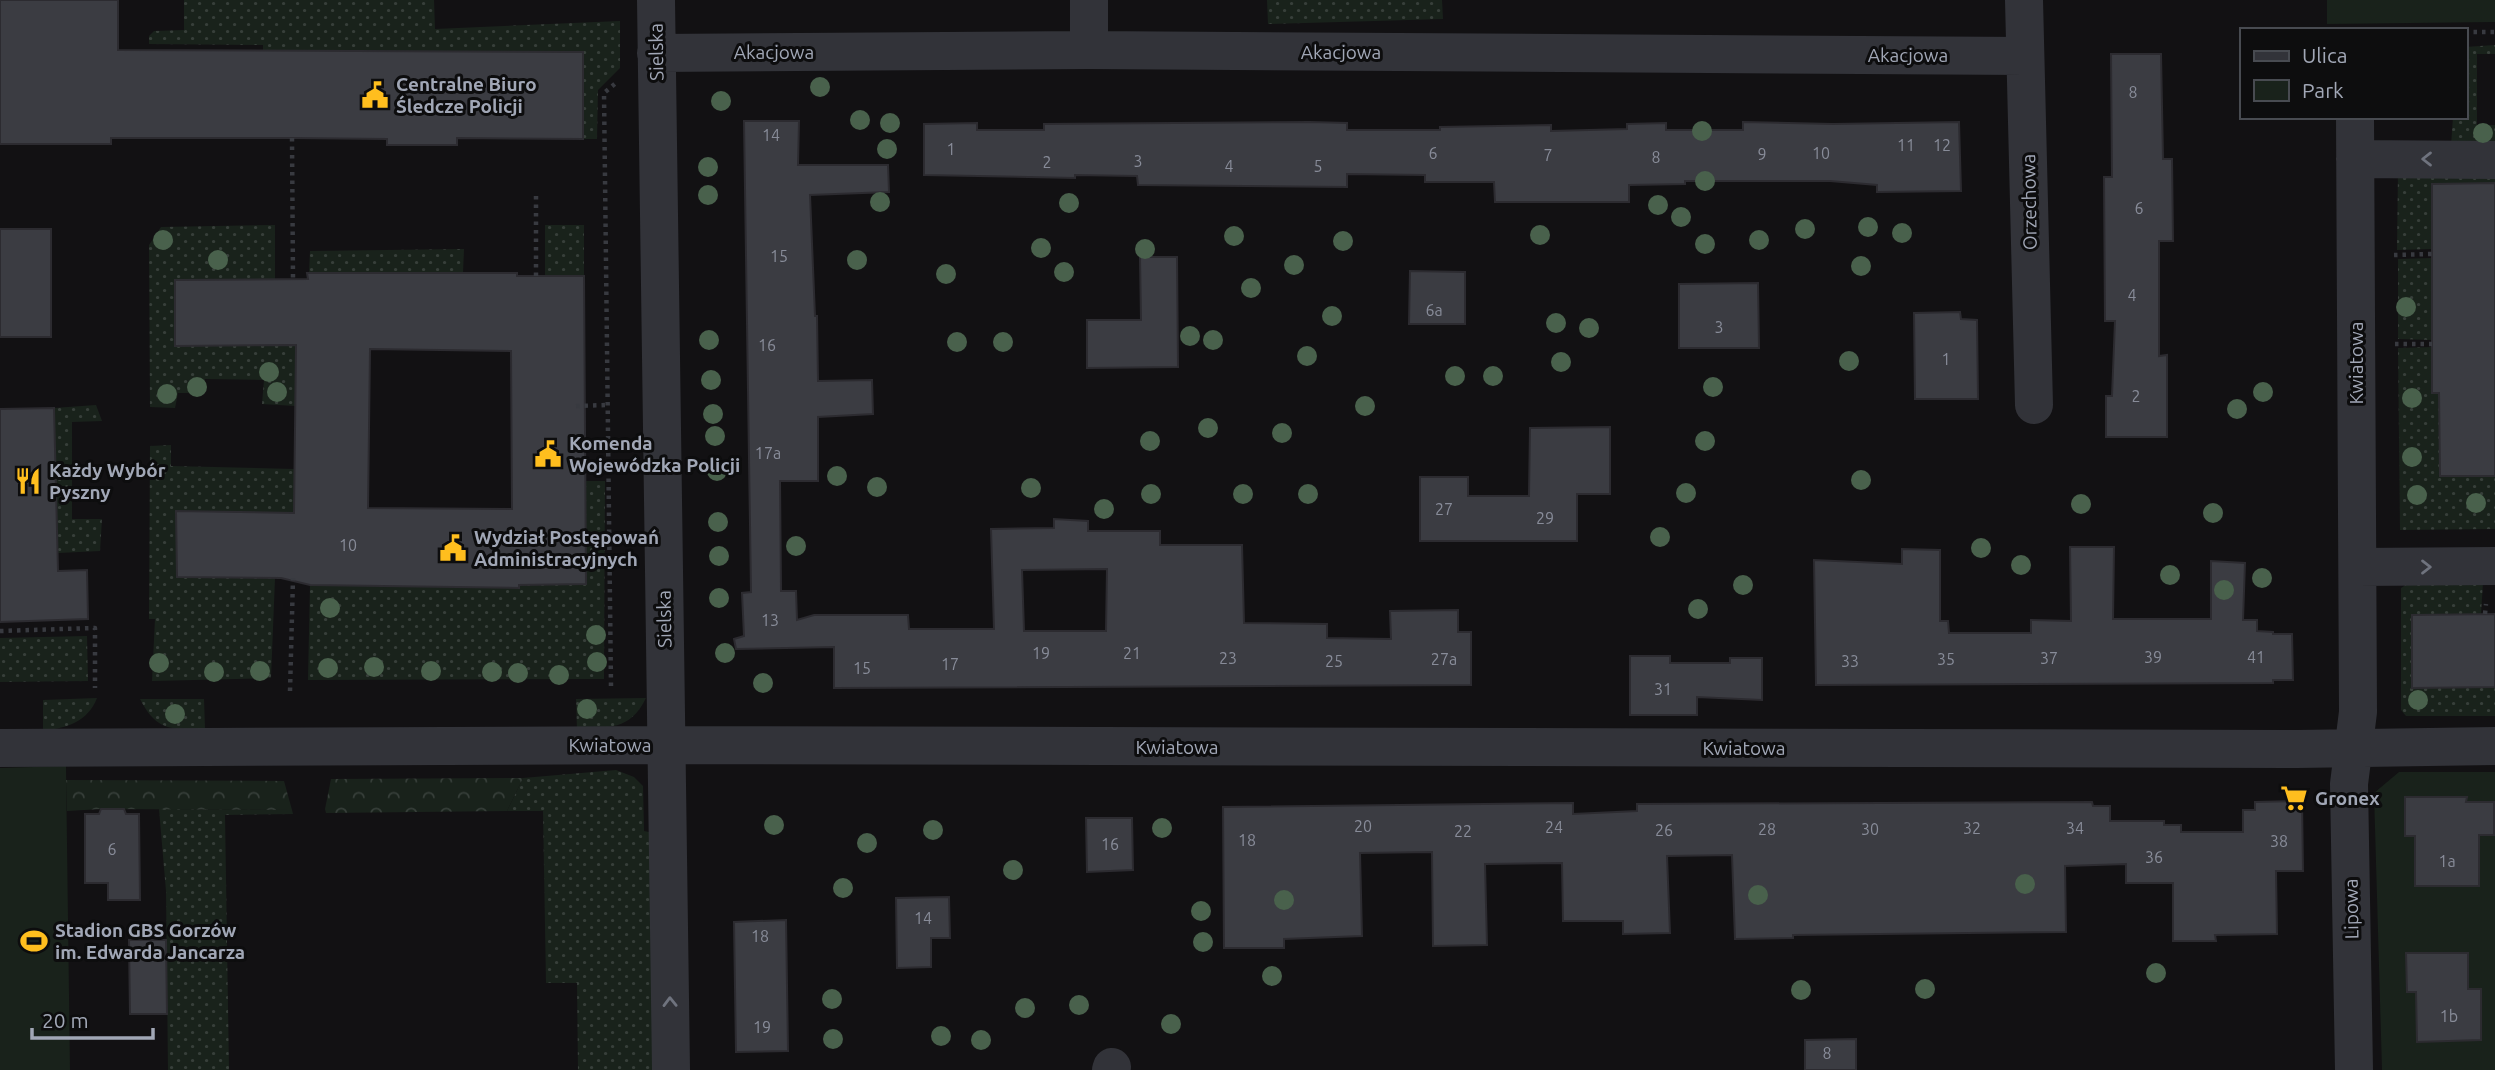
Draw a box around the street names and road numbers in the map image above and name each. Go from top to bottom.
street label: Sielska [644,23,668,81]
street label: Akacjowa [734,41,814,63]
street label: Akacjowa [1301,41,1381,63]
street label: Akacjowa [1868,44,1948,66]
street label: Orzechowa [2017,154,2041,250]
street label: Kwiatowa [2345,322,2367,405]
street label: Sielska [652,590,676,648]
street label: Kwiatowa [569,734,652,756]
street label: Kwiatowa [1136,736,1219,758]
street label: Kwiatowa [1703,737,1786,759]
street label: Lipowa [2339,878,2363,940]

